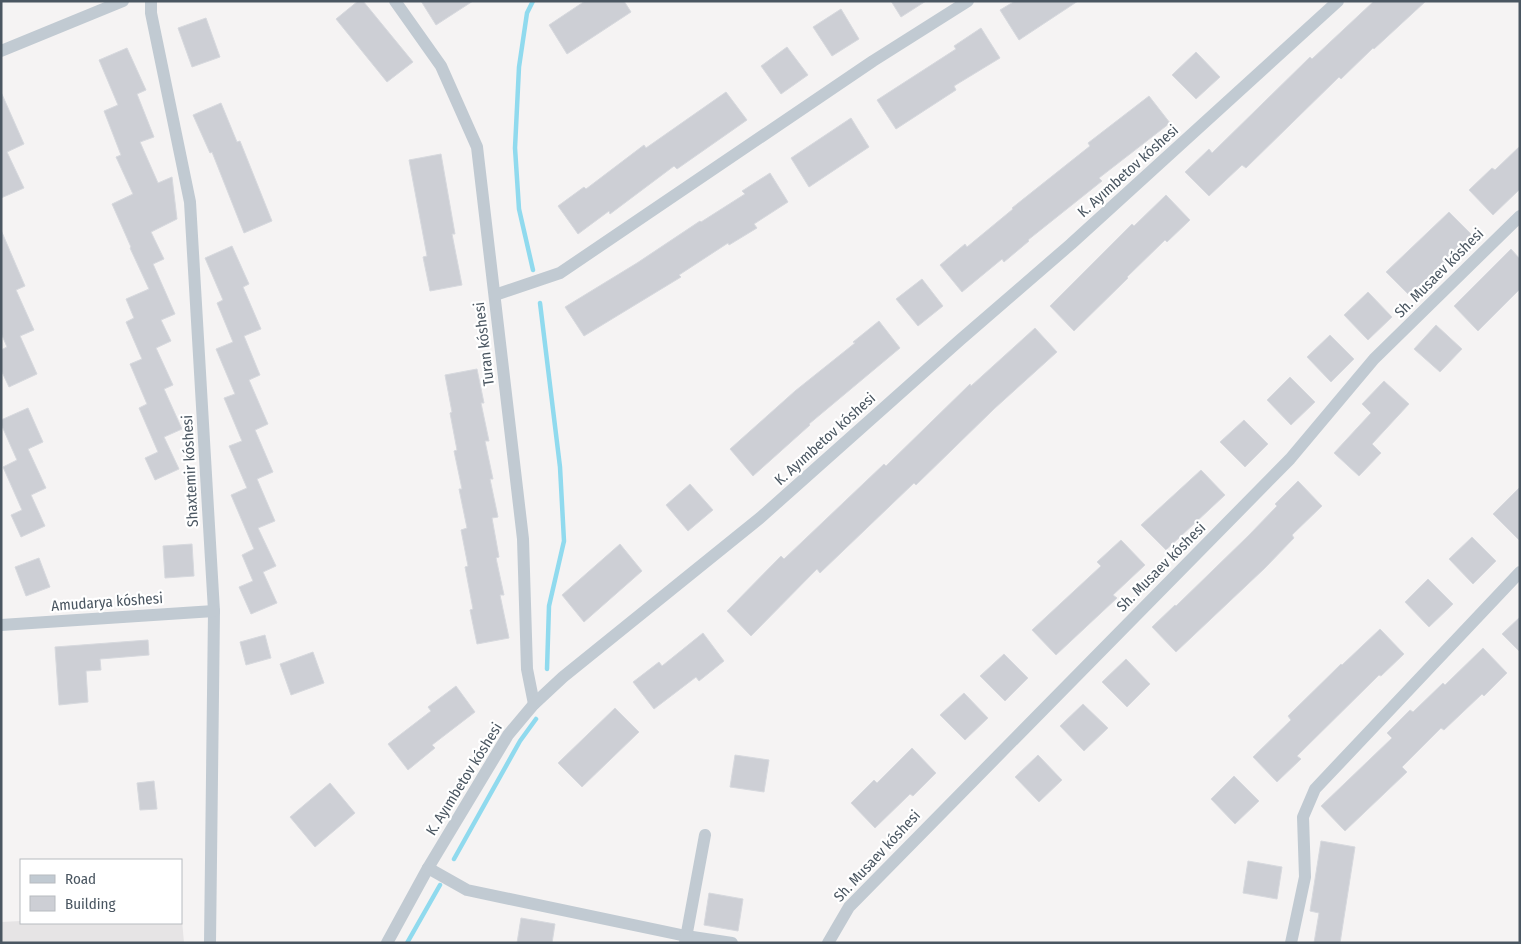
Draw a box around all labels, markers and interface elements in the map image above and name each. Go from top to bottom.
street label: K. Ayımbetov kóshesi [1074,121,1182,221]
street label: Sh. Musaev kóshesi [1391,225,1487,321]
street label: Turan kóshesi [470,301,498,387]
street label: K. Ayımbetov kóshesi [771,389,879,489]
street label: Shaxtemir kóshesi [178,415,202,527]
street label: Sh. Musaev kóshesi [1113,519,1209,615]
street label: Amudarya kóshesi [51,589,163,615]
street label: K. Ayımbetov kóshesi [422,719,506,839]
street label: Sh. Musaev kóshesi [830,807,924,905]
legend [20,859,182,924]
text: Road [65,870,96,888]
text: Building [65,895,116,913]

